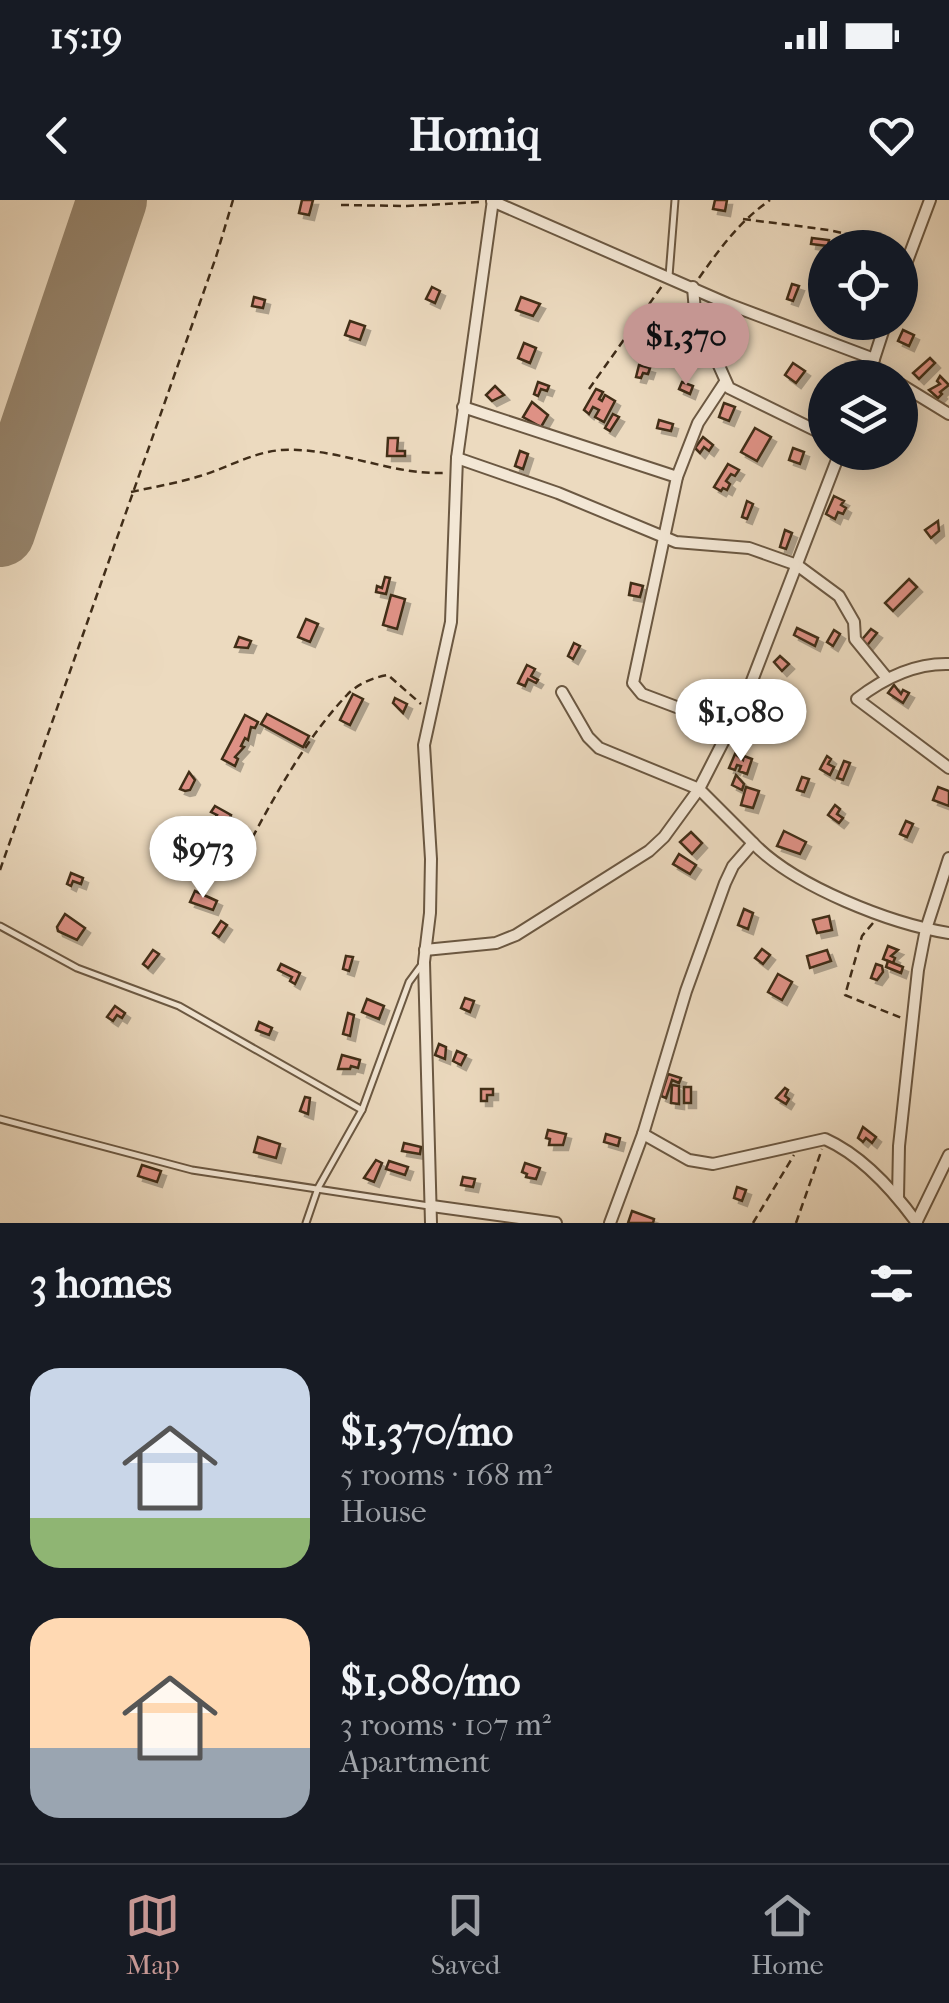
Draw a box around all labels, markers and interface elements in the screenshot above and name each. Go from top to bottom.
text: 15:19 [50,13,123,58]
icon: back [30,108,85,163]
icon: heart [864,108,919,163]
text: Homiq [409,109,540,162]
map controls [808,230,918,470]
button: locate [808,230,918,340]
pin: $1,370 [605,303,767,388]
text: $1,370 [645,317,727,354]
button: layers [808,360,918,470]
pin: $1,080 [660,679,822,764]
text: $1,080 [697,693,785,730]
pin: $973 [144,816,262,901]
text: $973 [172,830,234,867]
icon: filters [864,1256,919,1311]
text: 3 homes [30,1259,172,1308]
text: $1,370/mo [340,1407,513,1456]
icon: home [110,1408,230,1528]
text: 5 rooms · 168 m² [340,1456,552,1493]
text: House [340,1493,427,1530]
text: $1,080/mo [340,1657,521,1706]
icon: home [110,1658,230,1778]
text: 3 rooms · 107 m² [340,1706,551,1743]
text: Apartment [340,1743,490,1780]
tab: Map [125,1888,180,1981]
tab: Saved [431,1888,500,1981]
tab: Home [751,1888,824,1981]

